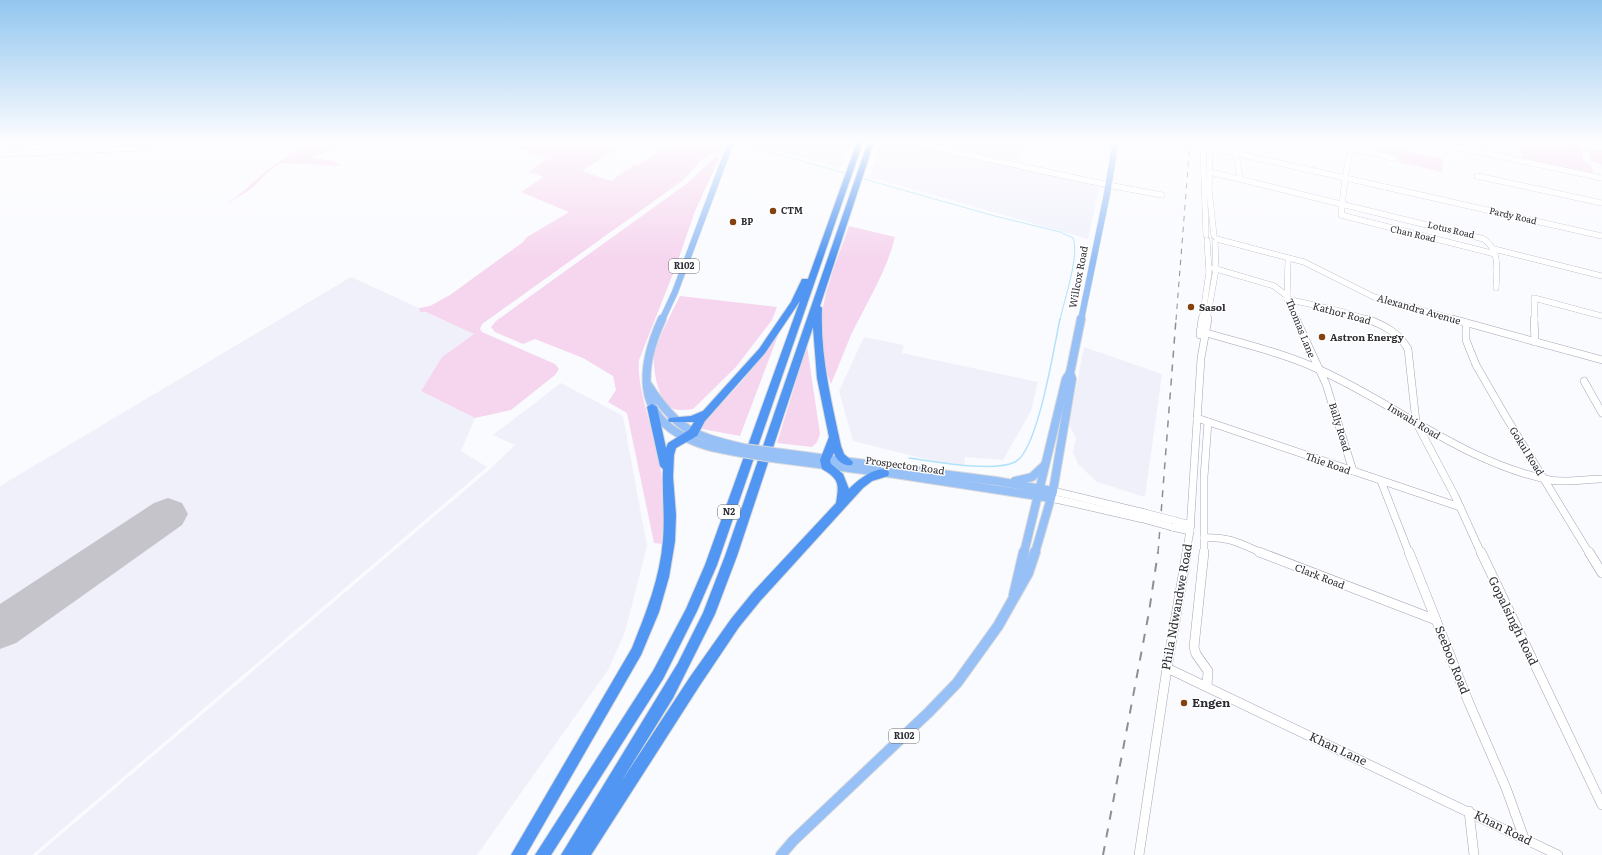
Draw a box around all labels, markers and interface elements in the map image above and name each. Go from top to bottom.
place label: CTM [781,203,803,217]
street label: Pardy Road [1488,203,1539,227]
marker: CTM [768,206,778,216]
place label: BP [741,214,753,228]
marker: BP [728,217,738,227]
street label: Lotus Road [1426,217,1477,241]
street label: Chan Road [1389,221,1438,245]
street label: Willcox Road [1064,244,1091,309]
road number: R102 [669,259,699,273]
street label: Alexandra Avenue [1375,289,1463,328]
street label: Thomas Lane [1283,296,1320,360]
street label: Kathor Road [1311,298,1373,328]
place label: Sasol [1199,299,1226,314]
marker: Sasol [1186,302,1196,312]
place label: Astron Energy [1330,329,1405,344]
marker: Astron Energy [1317,332,1327,342]
street label: Inwabi Road [1385,399,1444,442]
street label: Bally Road [1326,401,1355,453]
street label: Gokul Road [1506,423,1548,478]
street label: Thie Road [1303,448,1353,477]
street label: Prospecton Road [864,452,946,477]
road number: N2 [718,505,740,519]
street label: Phila Ndwandwe Road [1156,542,1196,671]
street label: Clark Road [1293,559,1347,592]
street label: Gopalsingh Road [1485,573,1544,669]
street label: Seeboo Road [1431,623,1475,697]
place label: Engen [1192,693,1231,711]
marker: Engen [1179,698,1189,708]
street label: Khan Lane [1307,727,1370,769]
road number: R102 [889,729,919,743]
street label: Khan Road [1471,805,1536,849]

